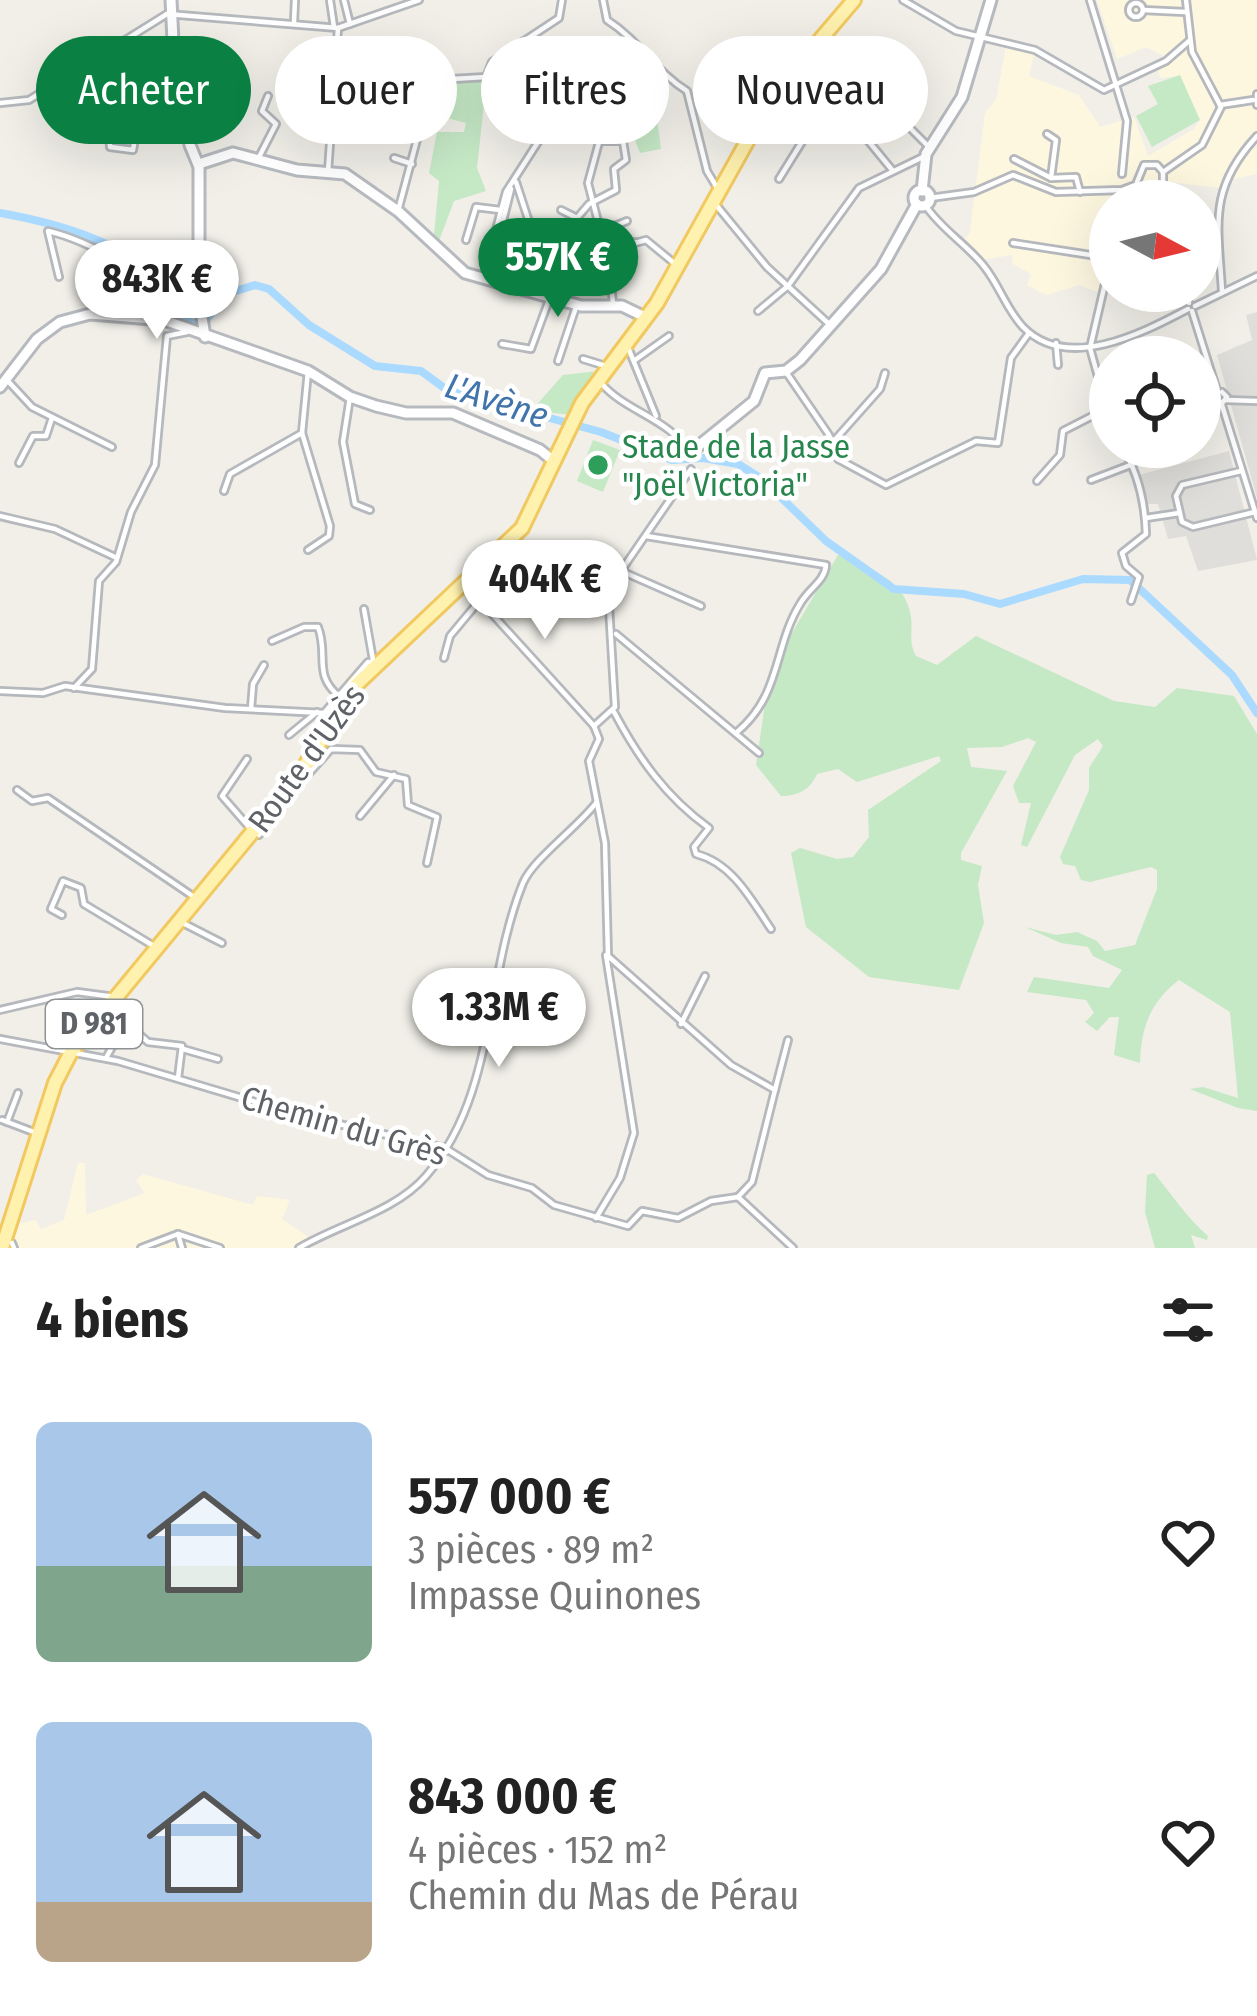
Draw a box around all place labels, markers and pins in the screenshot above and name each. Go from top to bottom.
pin: 557K € [460,218,656,320]
pin: 843K € [59,240,255,342]
place label: Stade de la Jasse "Joël Victoria" [622,427,850,505]
marker: Stade de la Jasse "Joël Victoria" [585,452,611,478]
pin: 404K € [447,540,643,642]
pin: 1.33M € [388,968,610,1070]

